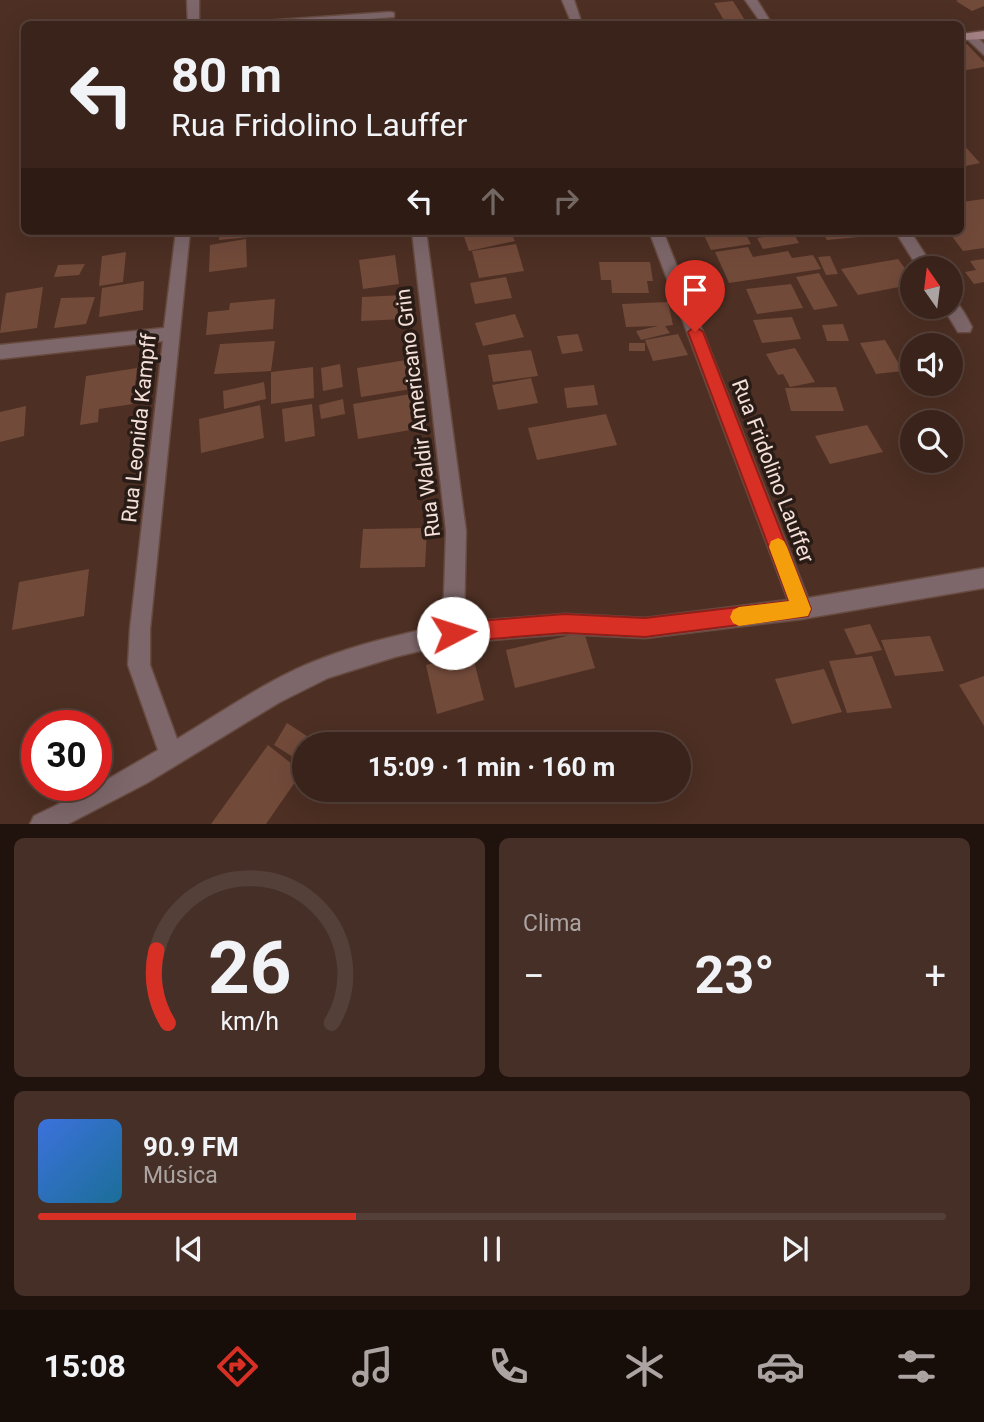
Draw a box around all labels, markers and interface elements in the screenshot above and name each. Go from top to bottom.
text: 80 m [171,47,282,104]
icon: left [56,49,147,140]
text: Rua Fridolino Lauffer [171,106,467,144]
icon: left [401,182,439,220]
icon: ahead [474,182,512,220]
icon: right [547,182,585,220]
north arrow [900,256,962,318]
map controls [900,256,963,473]
pin [665,260,725,332]
icon: arrive [676,271,714,309]
street label: Rua Waldir Americano Grin [391,287,445,539]
street label: Rua Leonida Kampff [117,331,161,524]
button: sound [900,333,963,396]
street label: Rua Fridolino Lauffer [727,376,819,566]
button: search [900,410,963,473]
position arrow [416,596,490,670]
speed limit sign: 30 [21,710,112,801]
text: 15:09 · 1 min · 160 m [368,752,615,782]
text: Clima [523,910,582,937]
text: 26 [208,926,291,1012]
text: 23° [695,945,775,1006]
text: − [523,954,545,998]
text: + [924,954,946,998]
text: km/h [220,1007,279,1036]
text: 90.9 FM [143,1132,239,1162]
text: Música [143,1162,218,1189]
icon: previous [170,1230,208,1268]
icon: pause [473,1230,511,1268]
icon: next [776,1230,814,1268]
icon: directions [213,1342,262,1391]
icon: music [348,1342,397,1391]
icon: phone [484,1342,533,1391]
icon: climate [620,1342,669,1391]
icon: car [756,1342,805,1391]
icon: filters [892,1342,941,1391]
text: 15:08 [43,1347,126,1385]

